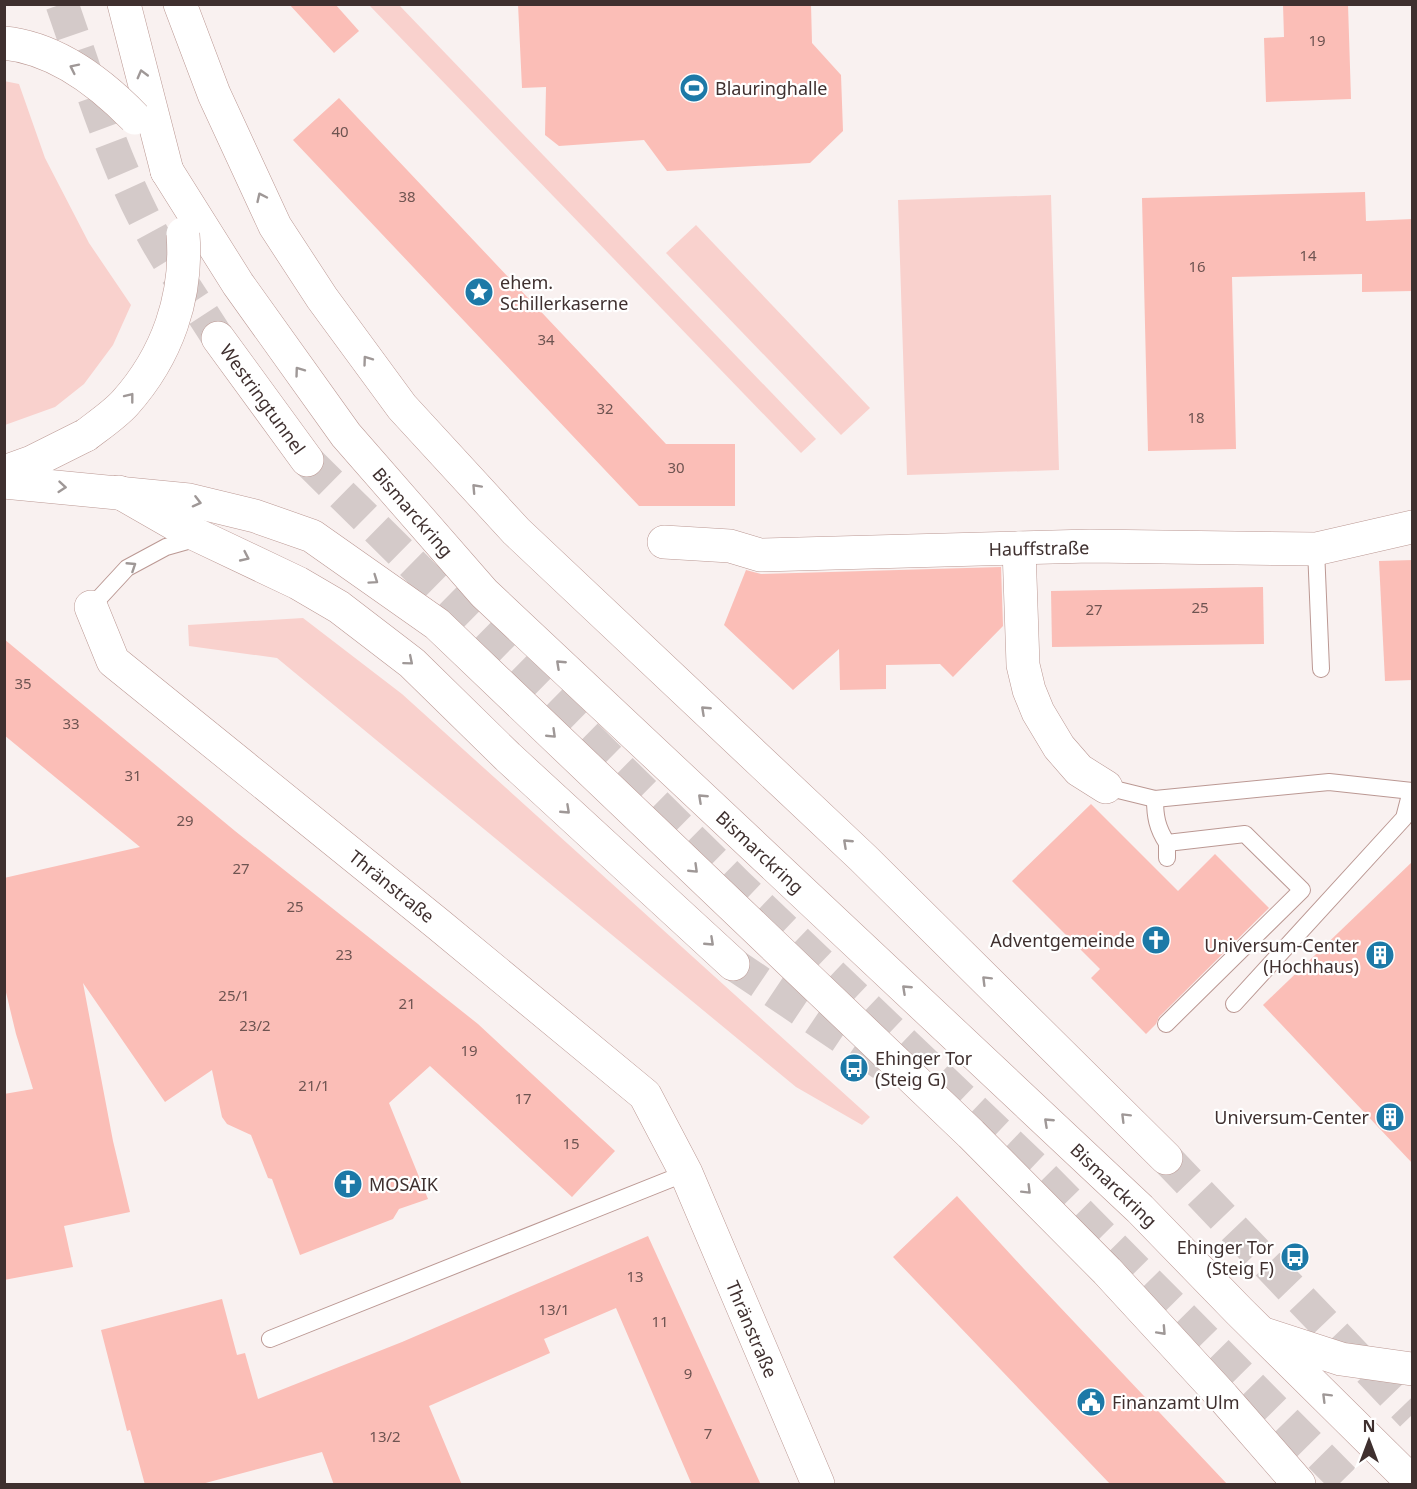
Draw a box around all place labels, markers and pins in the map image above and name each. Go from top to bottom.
sports icon: Blauringhalle [678,72,710,104]
place label: Blauringhalle [715,76,828,100]
place label: ehem. Schillerkaserne [500,270,628,315]
place icon: ehem. Schillerkaserne [463,276,495,308]
church icon: Adventgemeinde [1140,924,1172,956]
place label: Adventgemeinde [990,928,1135,952]
place label: Universum-Center (Hochhaus) [1204,933,1360,978]
building icon: Universum-Center (Hochhaus) [1364,939,1396,971]
place label: Ehinger Tor (Steig G) [875,1046,973,1091]
bus stop icon: Ehinger Tor (Steig G) [838,1052,870,1084]
building icon: Universum-Center [1374,1101,1406,1133]
place label: Universum-Center [1214,1105,1370,1129]
church icon: MOSAIK [332,1168,364,1200]
place label: MOSAIK [369,1172,439,1196]
place label: Ehinger Tor (Steig F) [1177,1235,1275,1280]
bus stop icon: Ehinger Tor (Steig F) [1279,1241,1311,1273]
public building icon: Finanzamt Ulm [1075,1386,1107,1418]
place label: Finanzamt Ulm [1112,1390,1240,1414]

